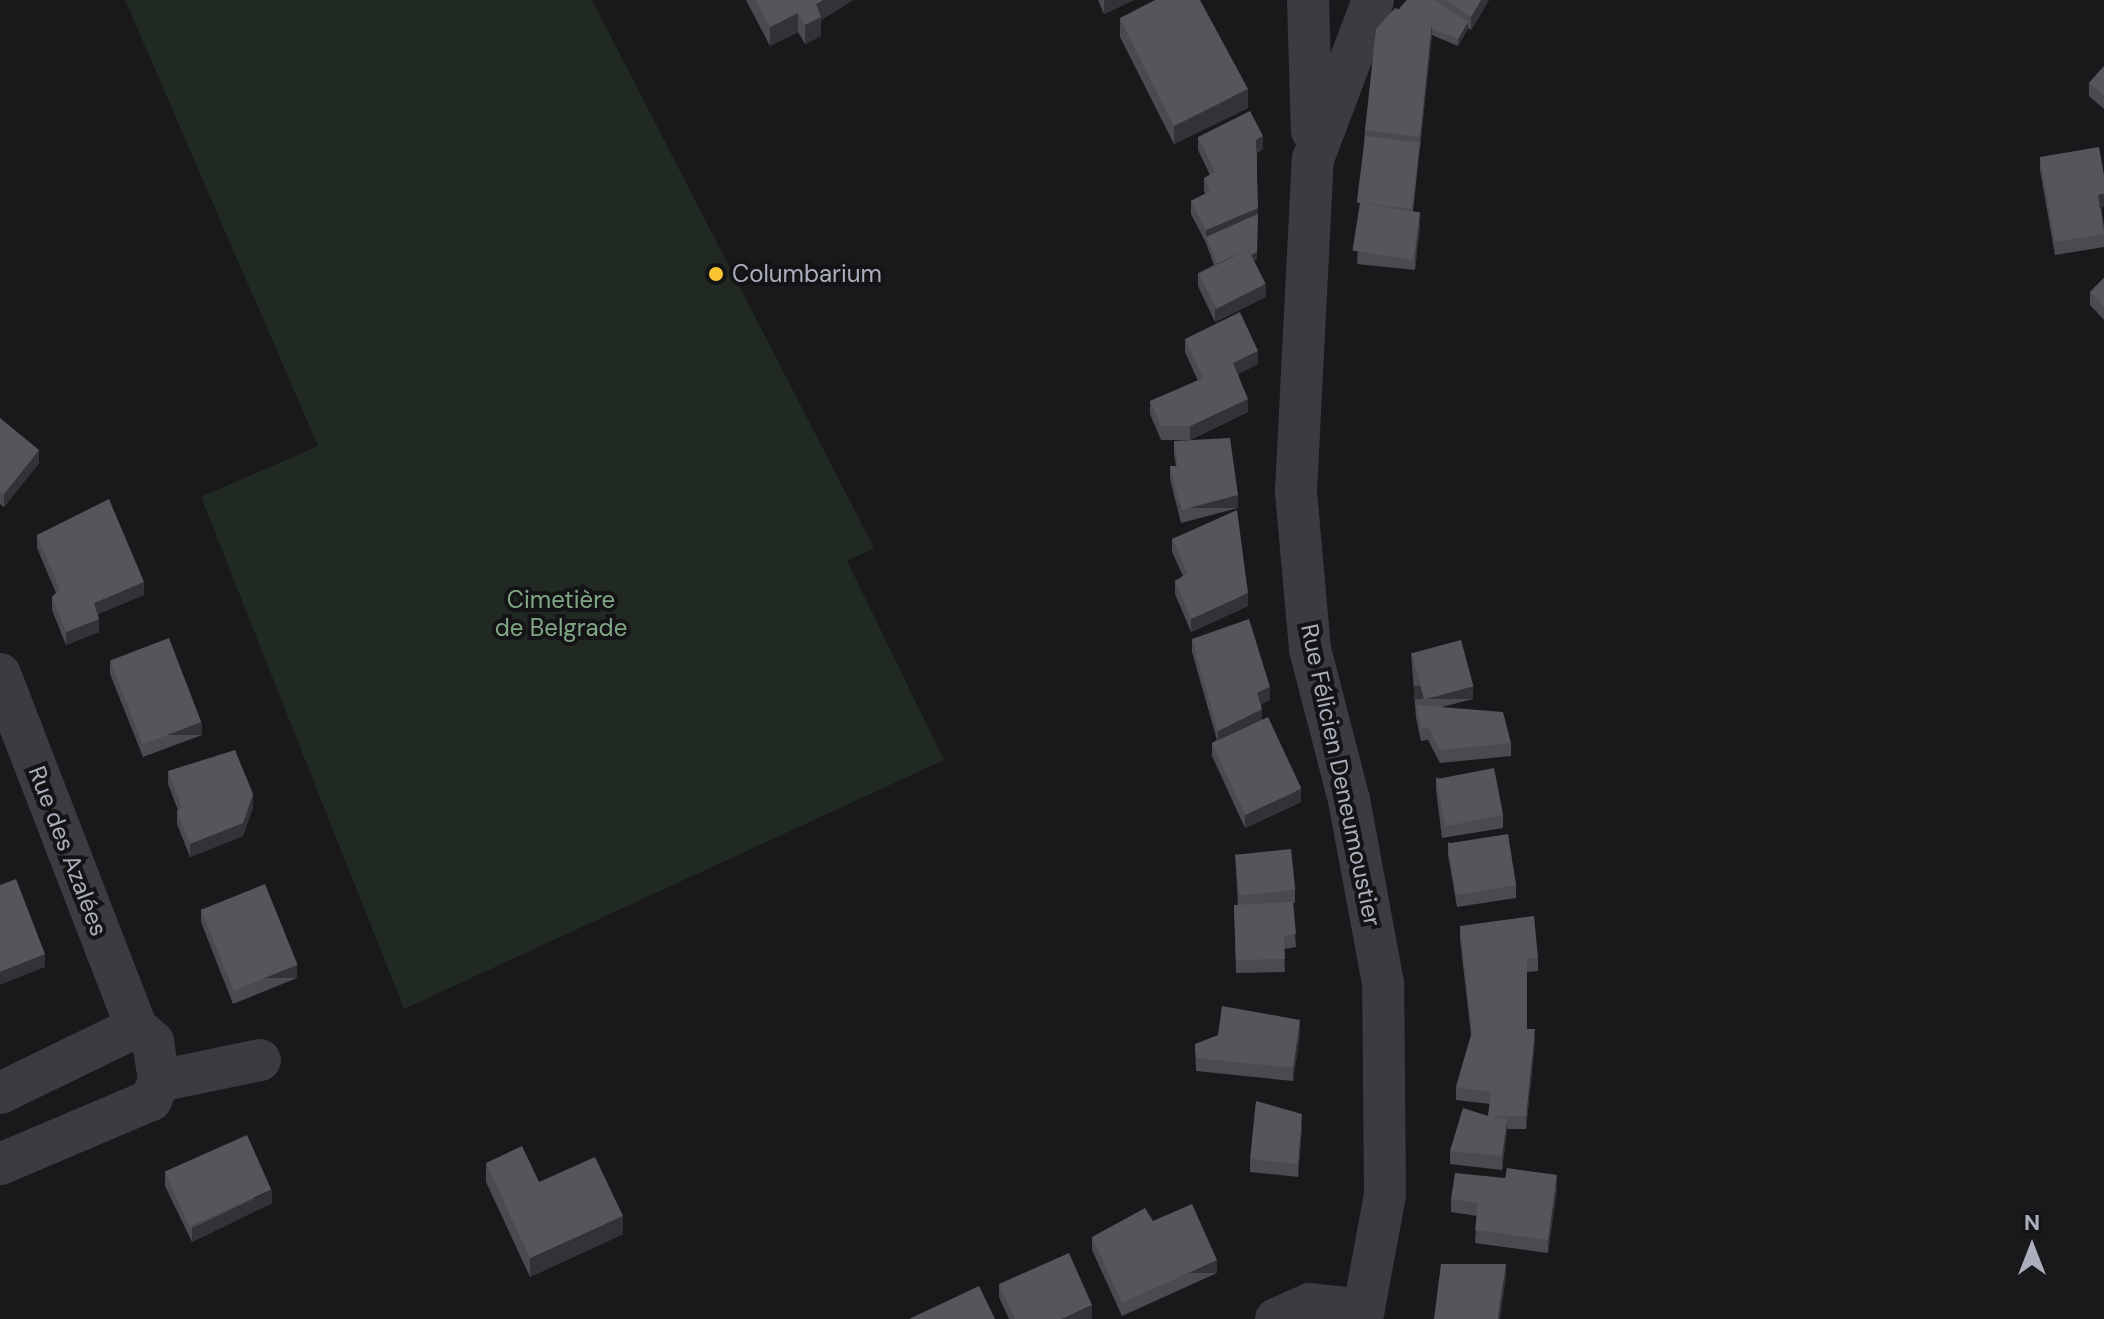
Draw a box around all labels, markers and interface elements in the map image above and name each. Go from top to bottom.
place label: Columbarium [732,260,882,288]
marker: Columbarium [707,265,725,283]
park label: Cimetière de Belgrade [495,586,627,642]
street label: Rue Félicien Deneumoustier [1295,621,1387,929]
street label: Rue des Azalées [22,762,114,940]
north arrow [1992,1207,2072,1287]
text: N [2024,1208,2040,1237]

